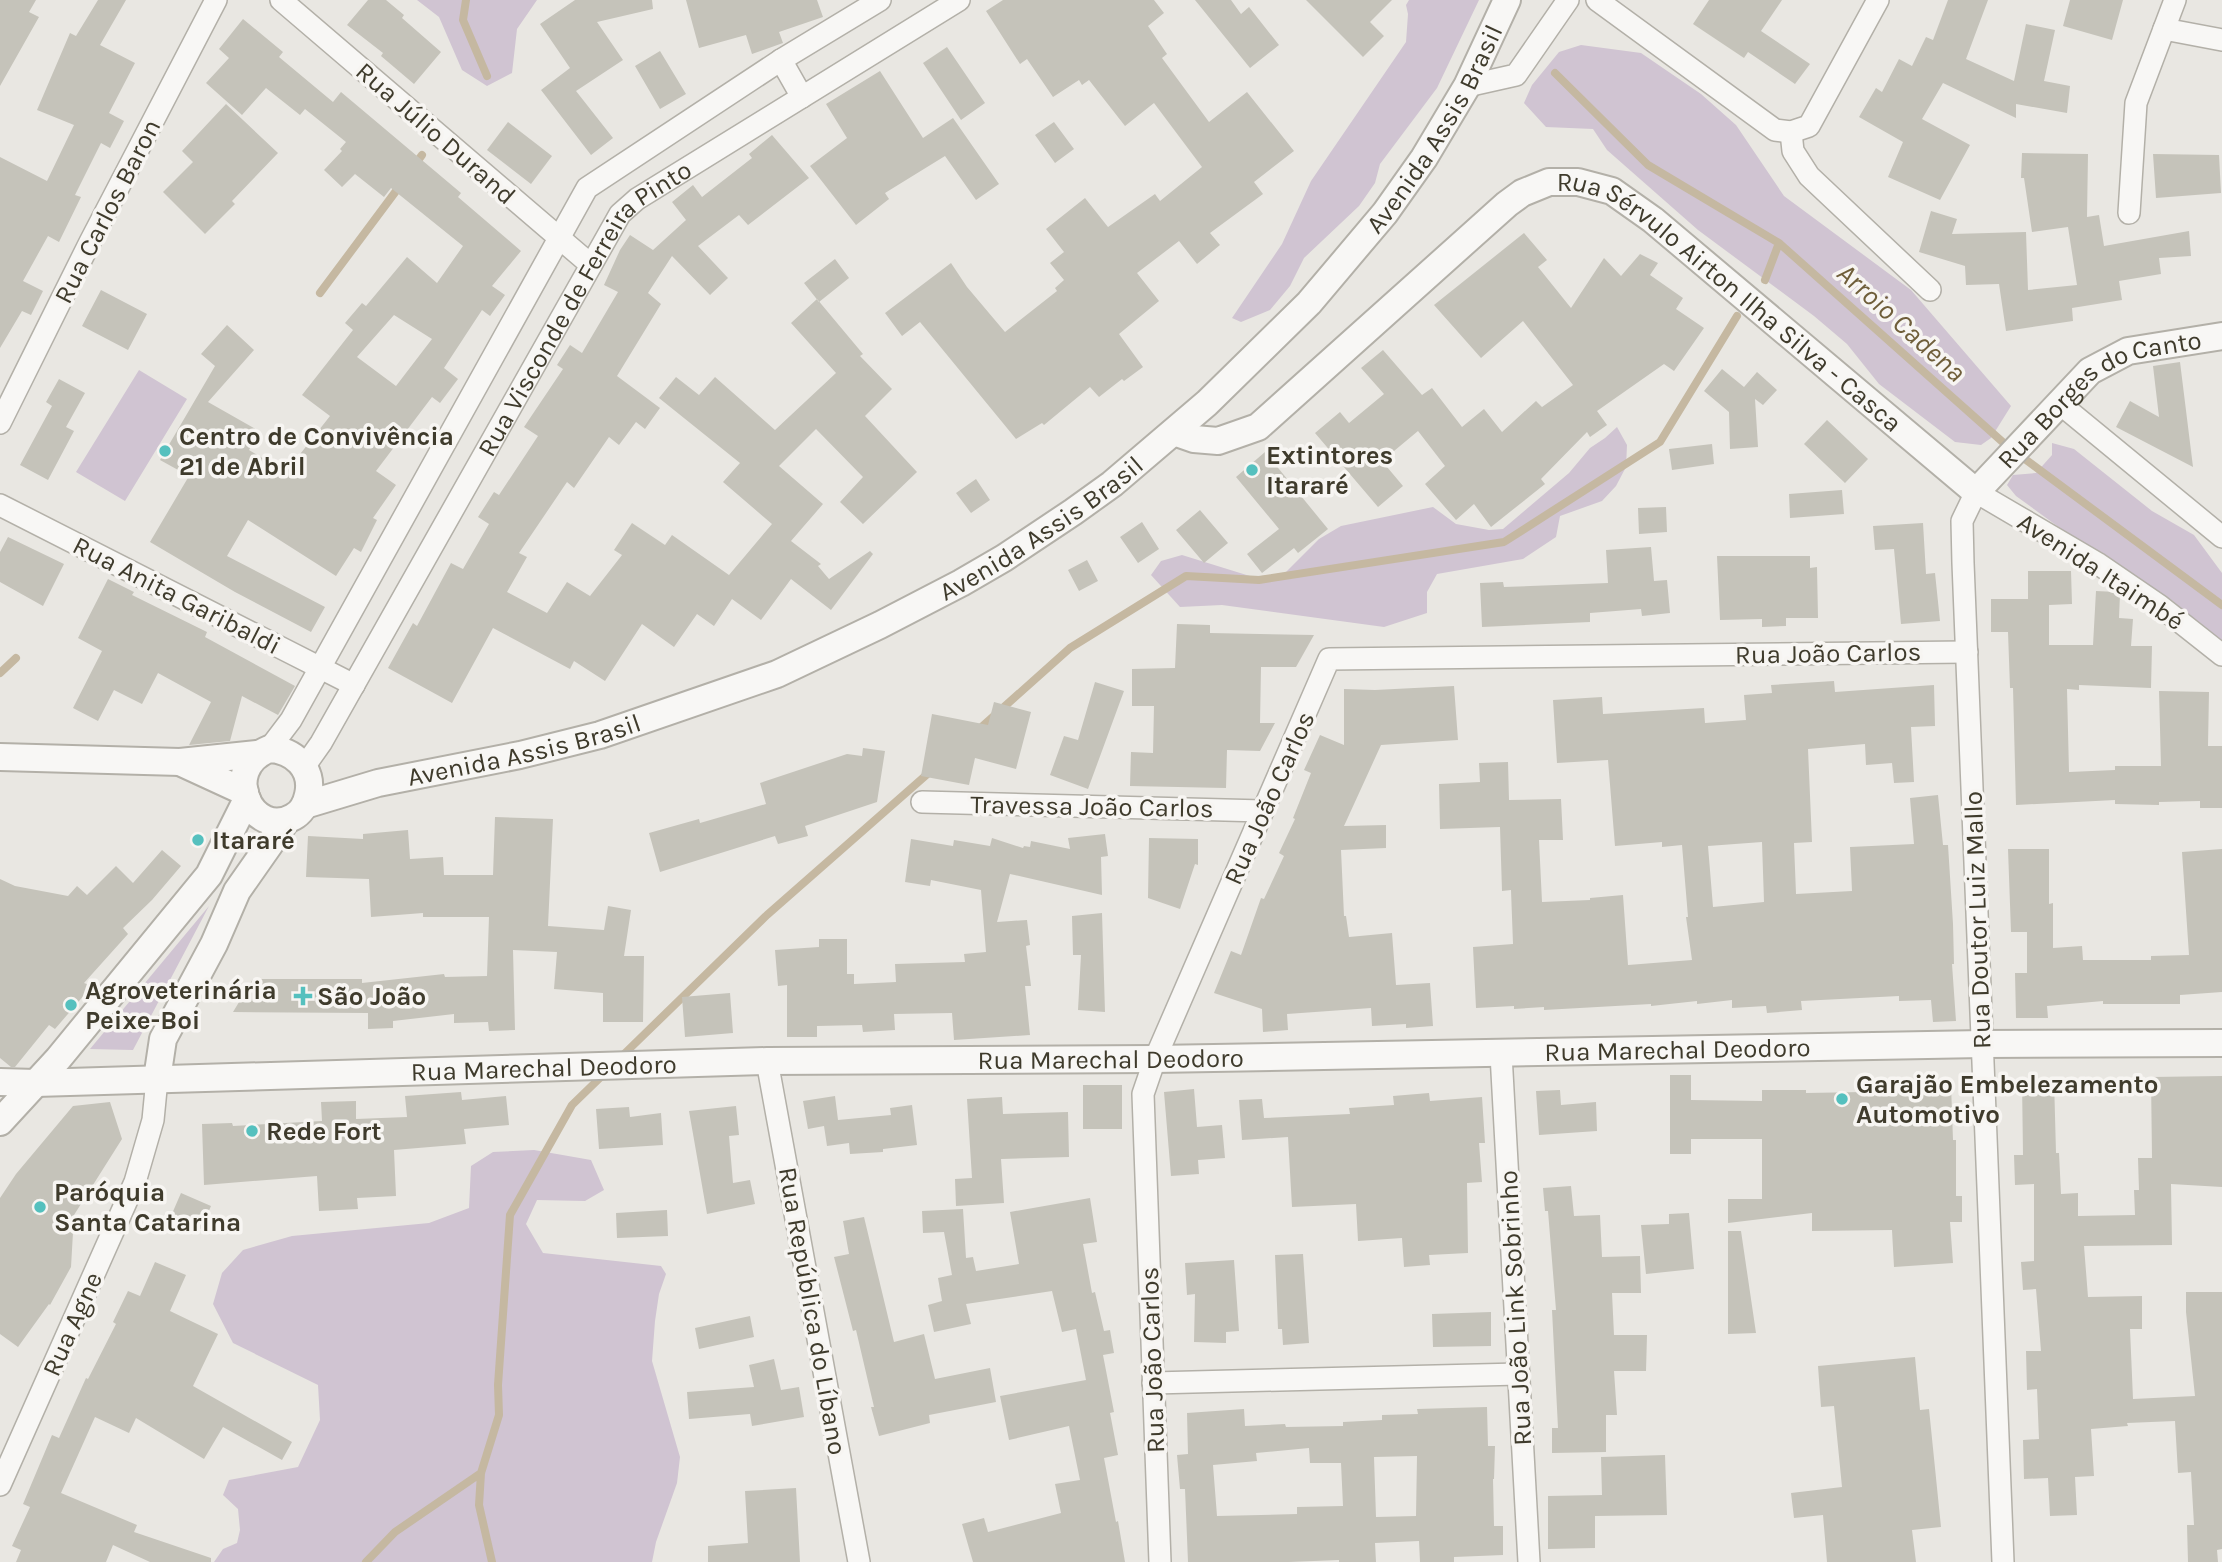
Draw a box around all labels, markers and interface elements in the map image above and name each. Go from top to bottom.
street label: Avenida Assis Brasil [1360,20,1509,240]
street label: Rua Júlio Durand [349,56,522,211]
street label: Rua Carlos Baron [48,114,167,309]
street label: Rua Visconde de Ferreira Pinto [471,154,697,462]
street label: Rua Sérvulo Airton Ilha Silva - Casca [1557,166,1908,439]
water label: Arroio Cadena [1831,256,1973,389]
street label: Rua Borges do Canto [1991,325,2204,475]
place label: Centro de Convivência 21 de Abril [179,421,454,482]
place label: Extintores Itararé [1266,440,1393,501]
marker: Centro de Convivência 21 de Abril [157,443,173,459]
street label: Avenida Assis Brasil [934,449,1150,607]
marker: Extintores Itararé [1244,462,1260,478]
street label: Avenida Itaimbé [2012,506,2190,637]
street label: Rua Anita Garibaldi [68,530,286,661]
street label: Rua João Carlos [1735,636,1921,671]
street label: Avenida Assis Brasil [405,707,645,793]
street label: Rua João Carlos [1217,707,1322,890]
street label: Travessa João Carlos [970,789,1214,824]
street label: Rua Doutor Luiz Mallo [1958,790,1997,1049]
place label: Itararé [212,825,295,856]
marker: Itararé [190,832,206,848]
place label: Agroveterinária Peixe-Boi [85,975,277,1036]
place label: São João [317,981,426,1012]
marker: São João [295,988,311,1004]
marker: Agroveterinária Peixe-Boi [63,997,79,1013]
street label: Rua Marechal Deodoro [1544,1032,1811,1068]
street label: Rua Marechal Deodoro [977,1042,1244,1076]
street label: Rua Marechal Deodoro [410,1049,677,1088]
place label: Garajão Embelezamento Automotivo [1856,1069,2159,1130]
marker: Garajão Embelezamento Automotivo [1834,1091,1850,1107]
place label: Rede Fort [266,1116,381,1147]
marker: Rede Fort [244,1123,260,1139]
street label: Rua República do Líbano [772,1165,853,1458]
street label: Rua João Link Sobrinho [1493,1169,1538,1447]
place label: Paróquia Santa Catarina [54,1177,241,1238]
marker: Paróquia Santa Catarina [32,1199,48,1215]
street label: Rua João Carlos [1134,1266,1171,1454]
street label: Rua Agne [36,1267,109,1381]

